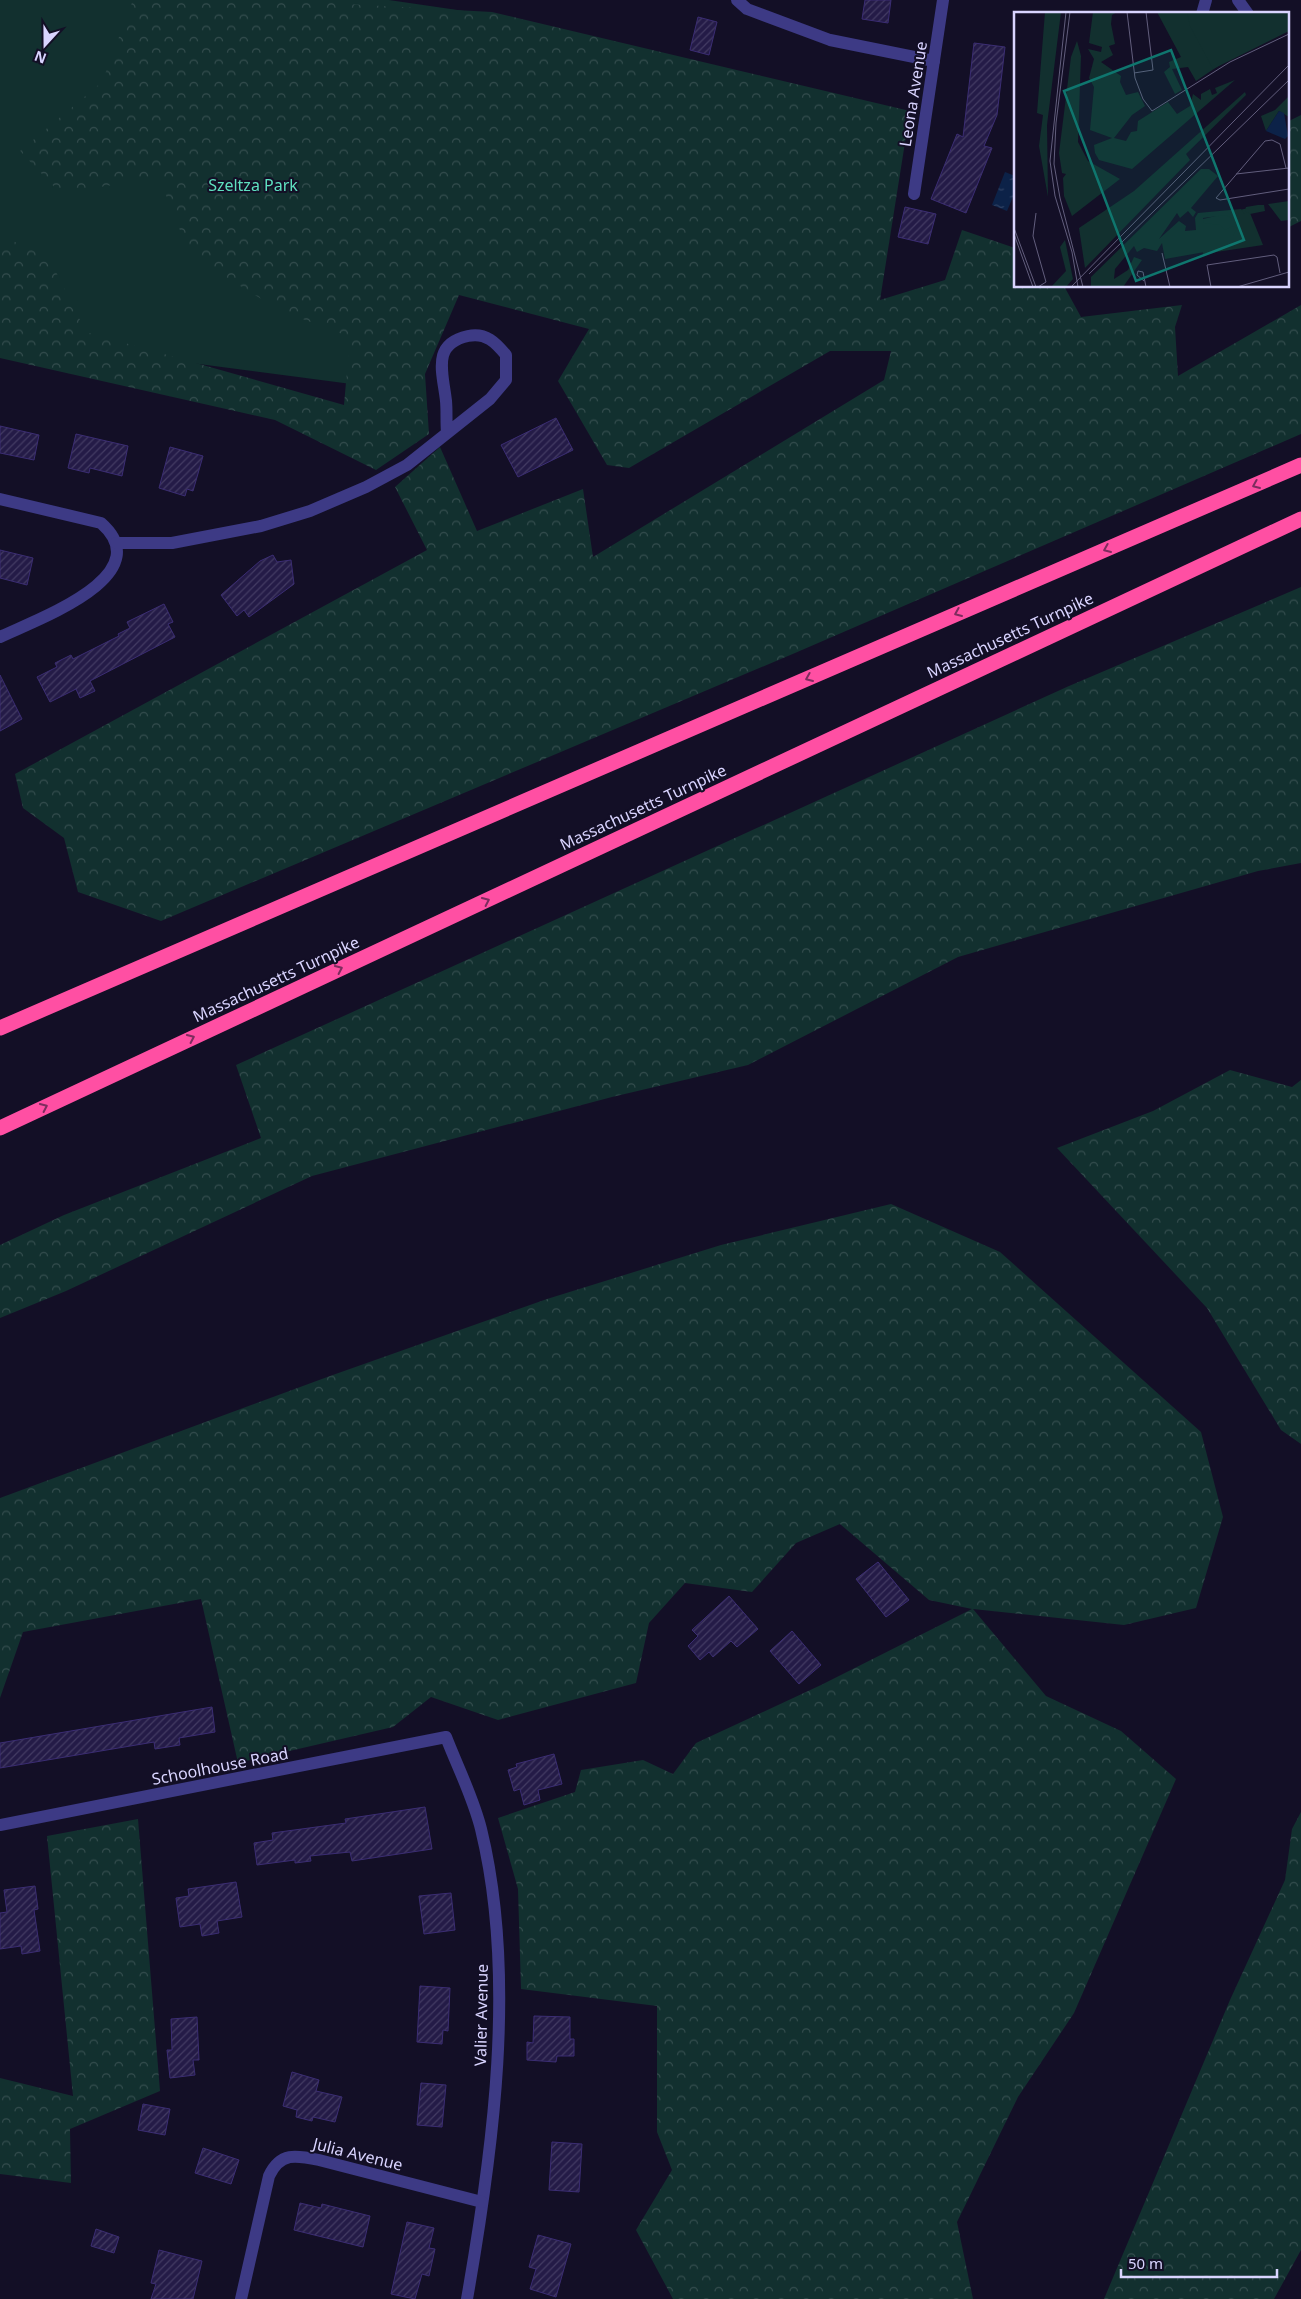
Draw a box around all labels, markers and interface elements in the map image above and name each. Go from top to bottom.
inset map [1014,12,1288,288]
north arrow [20,20,70,70]
street label: Leona Avenue [894,40,932,148]
text: N [31,47,49,69]
park label: Szeltza Park [208,174,298,196]
one-way arrow [1252,478,1261,489]
one-way arrow [1103,543,1112,553]
street label: Massachusetts Turnpike [923,587,1097,683]
one-way arrow [954,607,963,618]
one-way arrow [805,671,814,682]
street label: Massachusetts Turnpike [556,759,730,855]
one-way arrow [481,896,490,907]
street label: Massachusetts Turnpike [189,931,363,1027]
one-way arrow [334,965,343,976]
one-way arrow [186,1034,195,1045]
one-way arrow [39,1103,48,1113]
street label: Schoolhouse Road [150,1742,290,1790]
street label: Valier Avenue [469,1964,493,2066]
street label: Julia Avenue [309,2132,405,2176]
scale bar [1121,2246,1277,2278]
text: 50 m [1128,2253,1163,2273]

